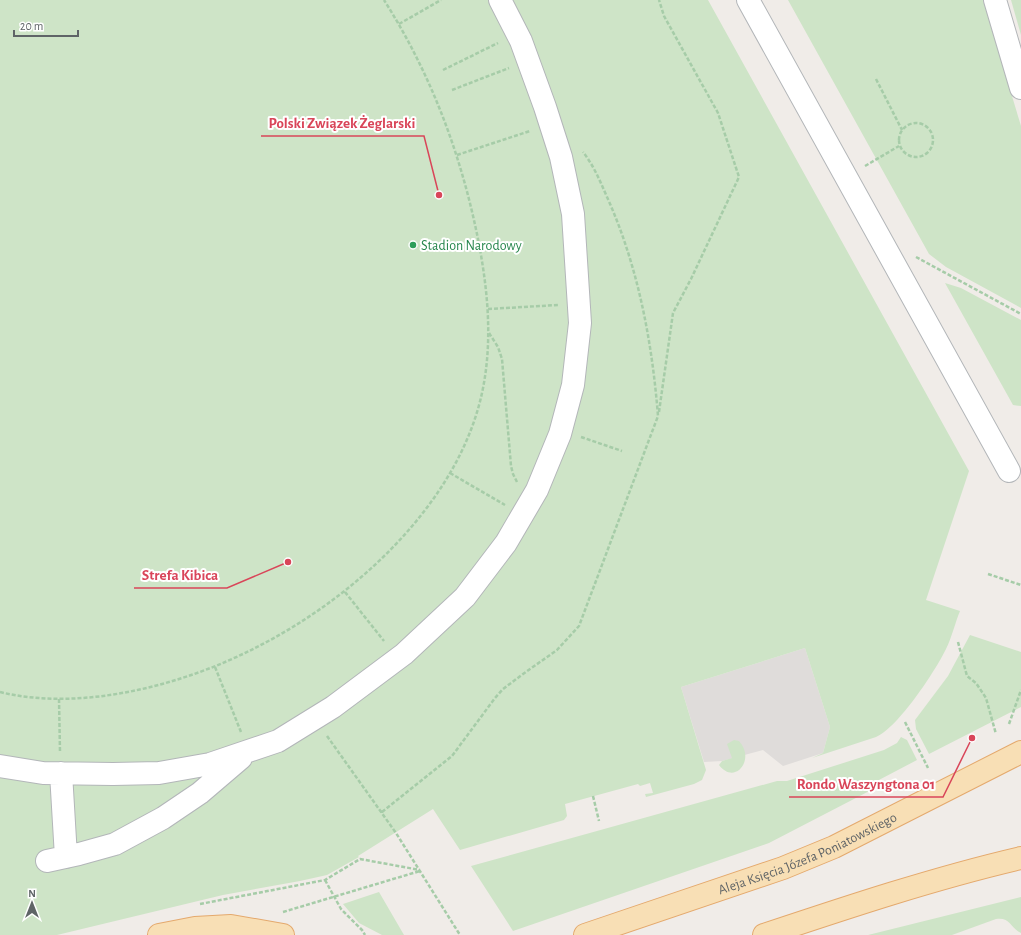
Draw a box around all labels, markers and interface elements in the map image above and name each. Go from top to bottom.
scale bar [14,12,78,38]
text: 20 m [20,20,43,32]
callout: Polski Związek Żeglarski [261,109,424,136]
text: Polski Związek Żeglarski [269,115,415,131]
place label: Stadion Narodowy [421,239,522,253]
marker: Stadion Narodowy [408,240,418,250]
callout: Strefa Kibica [134,561,227,588]
text: Strefa Kibica [142,568,218,583]
callout: Rondo Waszyngtona 01 [789,770,943,797]
text: Rondo Waszyngtona 01 [797,777,935,792]
street label: Aleja Księcia Józefa Poniatowskiego [716,810,899,897]
north arrow [12,883,52,923]
text: N [28,888,36,899]

